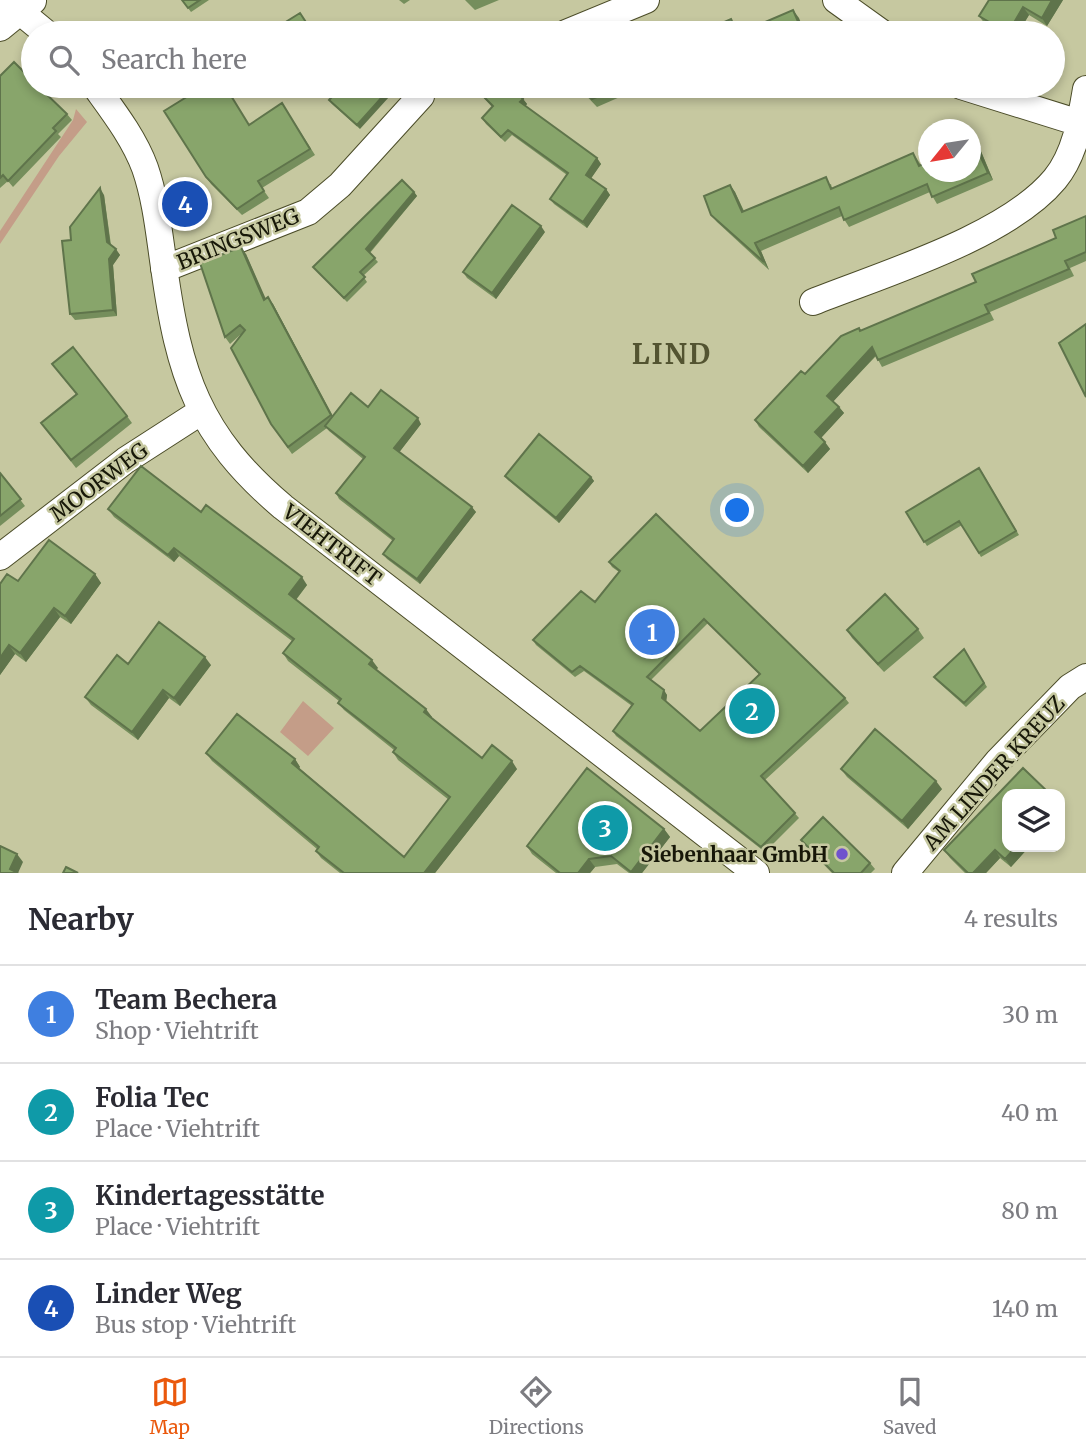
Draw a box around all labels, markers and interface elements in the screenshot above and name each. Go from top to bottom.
search box [21,21,1065,98]
icon: search [45,41,83,79]
text: Search here [101,43,247,76]
north arrow [918,119,981,182]
pin: 4 [162,178,208,230]
street label: BRINGSWEG [173,202,303,276]
district label: LIND [632,336,712,372]
street label: MOORWEG [45,437,153,527]
your location [720,493,754,527]
street label: VIEHTRIFT [277,498,387,592]
pin: 1 [629,606,675,658]
pin: 2 [729,685,775,737]
street label: AM LINDER KREUZ [917,690,1071,857]
map controls [1002,789,1065,852]
button: layers [1002,789,1065,852]
pin: 3 [582,802,628,854]
place label: Siebenhaar GmbH [641,841,828,868]
marker: Siebenhaar GmbH [834,846,850,862]
text: Nearby [28,900,134,938]
text: 4 results [964,904,1058,933]
text: Team Bechera [95,983,277,1016]
text: 1 [46,1000,56,1029]
text: 30 m [1002,1000,1058,1029]
text: Shop · Viehtrift [95,1016,259,1045]
text: Folia Tec [95,1081,209,1114]
text: 2 [44,1098,58,1127]
text: 40 m [1001,1098,1058,1127]
text: Place · Viehtrift [95,1114,260,1143]
text: Kindertagesstätte [95,1179,325,1212]
text: 3 [44,1196,58,1225]
text: 80 m [1001,1196,1058,1225]
text: Place · Viehtrift [95,1212,260,1241]
text: Linder Weg [95,1277,242,1310]
text: 4 [44,1294,58,1323]
text: 140 m [992,1294,1058,1323]
text: Bus stop · Viehtrift [95,1310,296,1339]
tab: Map [149,1373,190,1439]
tab: Directions [489,1373,584,1439]
tab: Saved [883,1373,937,1439]

